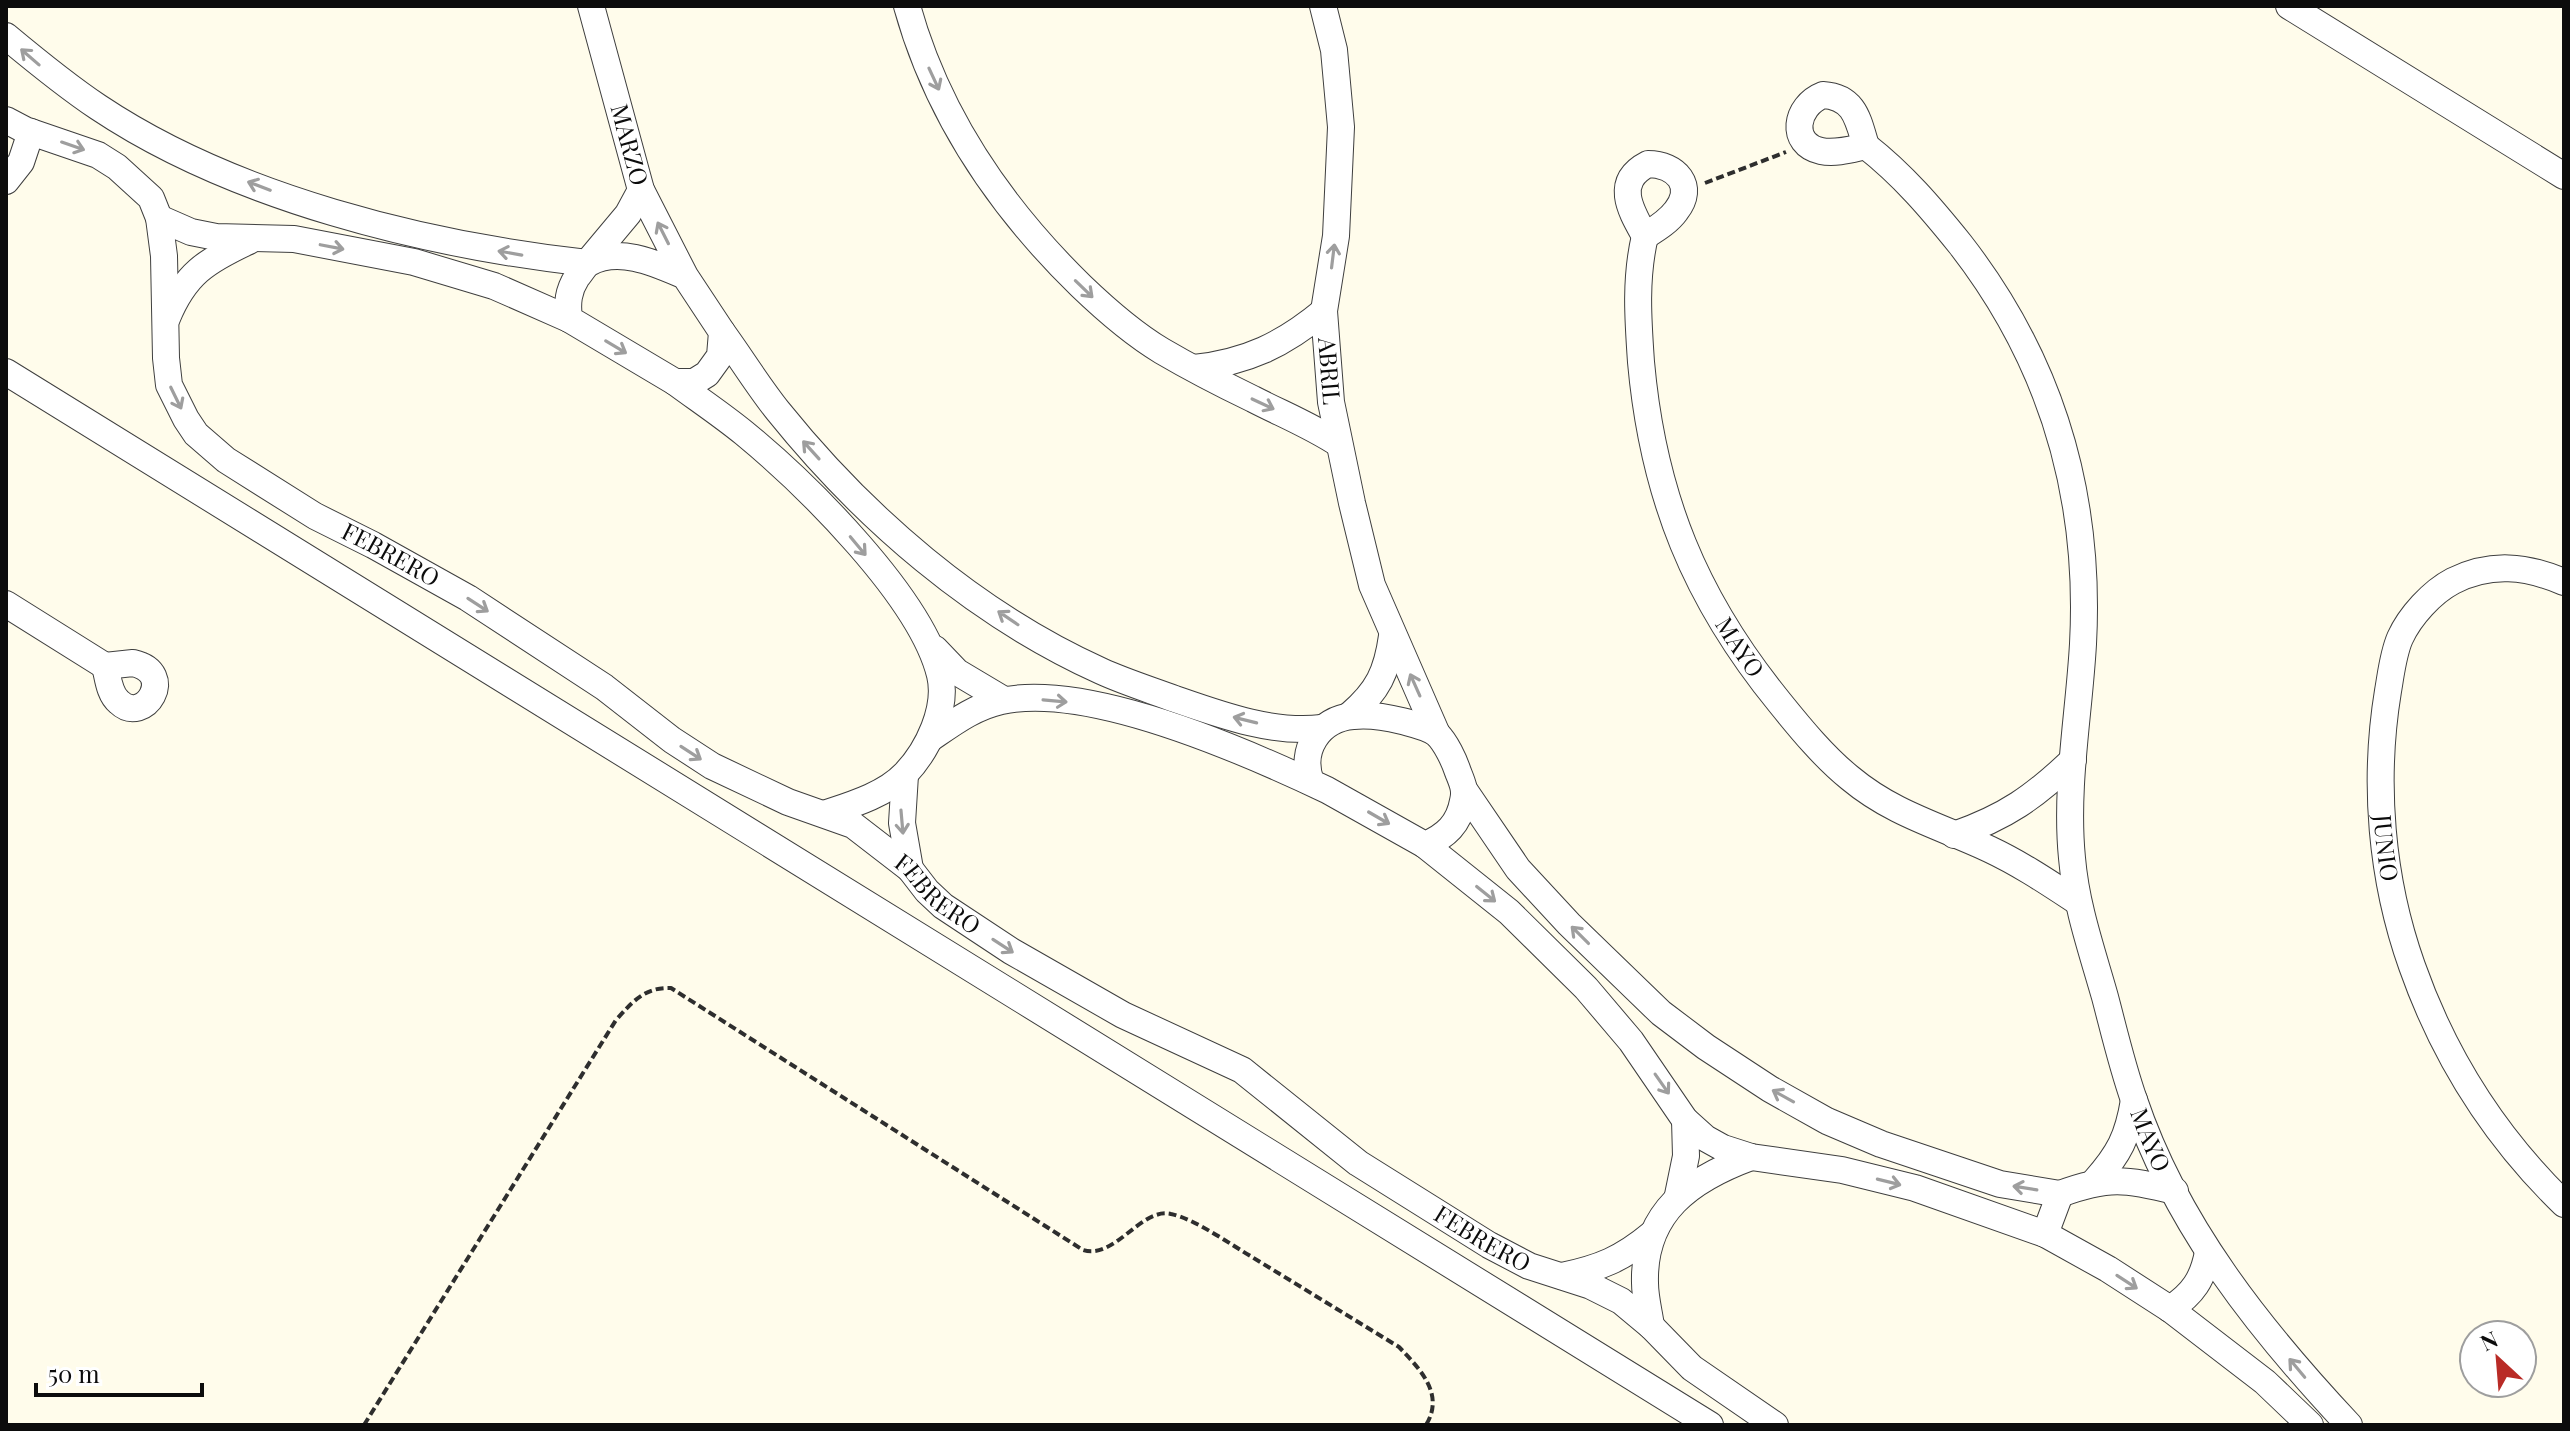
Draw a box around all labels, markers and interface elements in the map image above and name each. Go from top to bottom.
one-way arrow [20,48,40,66]
one-way arrow [927,67,942,91]
street label: MARZO [604,100,657,189]
one-way arrow [60,140,85,155]
one-way arrow [247,178,272,192]
one-way arrow [654,222,670,245]
one-way arrow [319,240,345,255]
one-way arrow [1326,244,1341,269]
one-way arrow [498,245,523,260]
one-way arrow [1074,279,1093,298]
street label: ABRIL [1312,335,1349,406]
one-way arrow [604,339,627,355]
one-way arrow [169,386,184,409]
one-way arrow [1251,397,1275,412]
one-way arrow [802,440,820,460]
street label: FEBRERO [337,514,446,593]
one-way arrow [849,535,867,556]
one-way arrow [466,597,489,613]
one-way arrow [997,610,1019,626]
street label: MAYO [1709,610,1772,683]
one-way arrow [1406,673,1421,698]
one-way arrow [1041,693,1068,708]
one-way arrow [1233,712,1259,727]
one-way arrow [680,744,702,761]
one-way arrow [895,808,910,835]
one-way arrow [1367,811,1391,826]
street label: JUNIO [2368,813,2407,883]
street label: FEBRERO [889,845,987,941]
one-way arrow [1475,885,1496,902]
one-way arrow [1571,925,1590,945]
one-way arrow [992,938,1014,954]
one-way arrow [1654,1073,1670,1095]
one-way arrow [1772,1088,1795,1104]
street label: MAYO [2124,1103,2179,1176]
one-way arrow [1876,1175,1901,1190]
one-way arrow [2013,1180,2038,1195]
street label: FEBRERO [1429,1197,1537,1278]
one-way arrow [2116,1273,2138,1290]
north arrow [2458,1319,2538,1399]
text: N [2475,1323,2503,1357]
scale bar [36,1347,202,1397]
text: 50 m [48,1357,100,1389]
one-way arrow [2288,1358,2306,1378]

